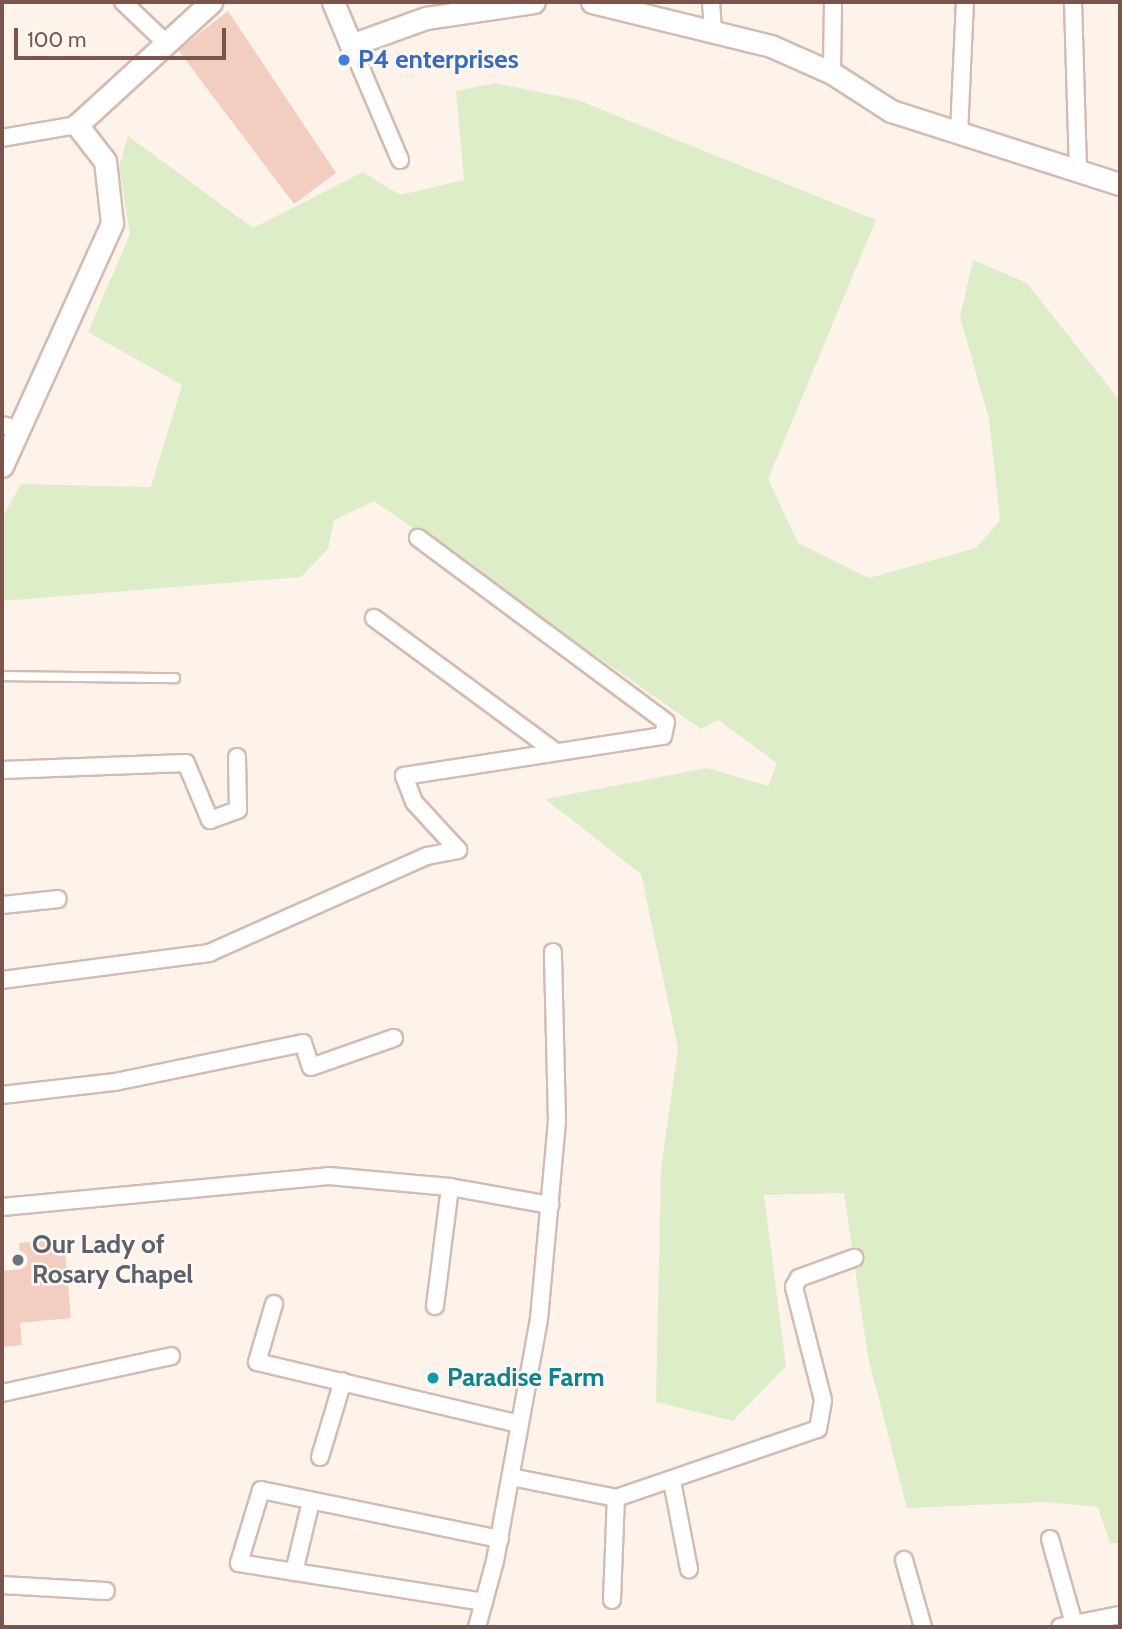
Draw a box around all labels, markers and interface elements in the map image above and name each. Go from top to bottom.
scale bar [18,14,229,58]
text: 100 m [27,27,86,52]
place label: P4 enterprises [358,44,519,76]
marker: P4 enterprises [336,52,352,68]
place label: Our Lady of Rosary Chapel [32,1229,193,1290]
marker: Our Lady of Rosary Chapel [10,1252,26,1268]
place label: Paradise Farm [447,1362,605,1394]
marker: Paradise Farm [425,1370,441,1386]

